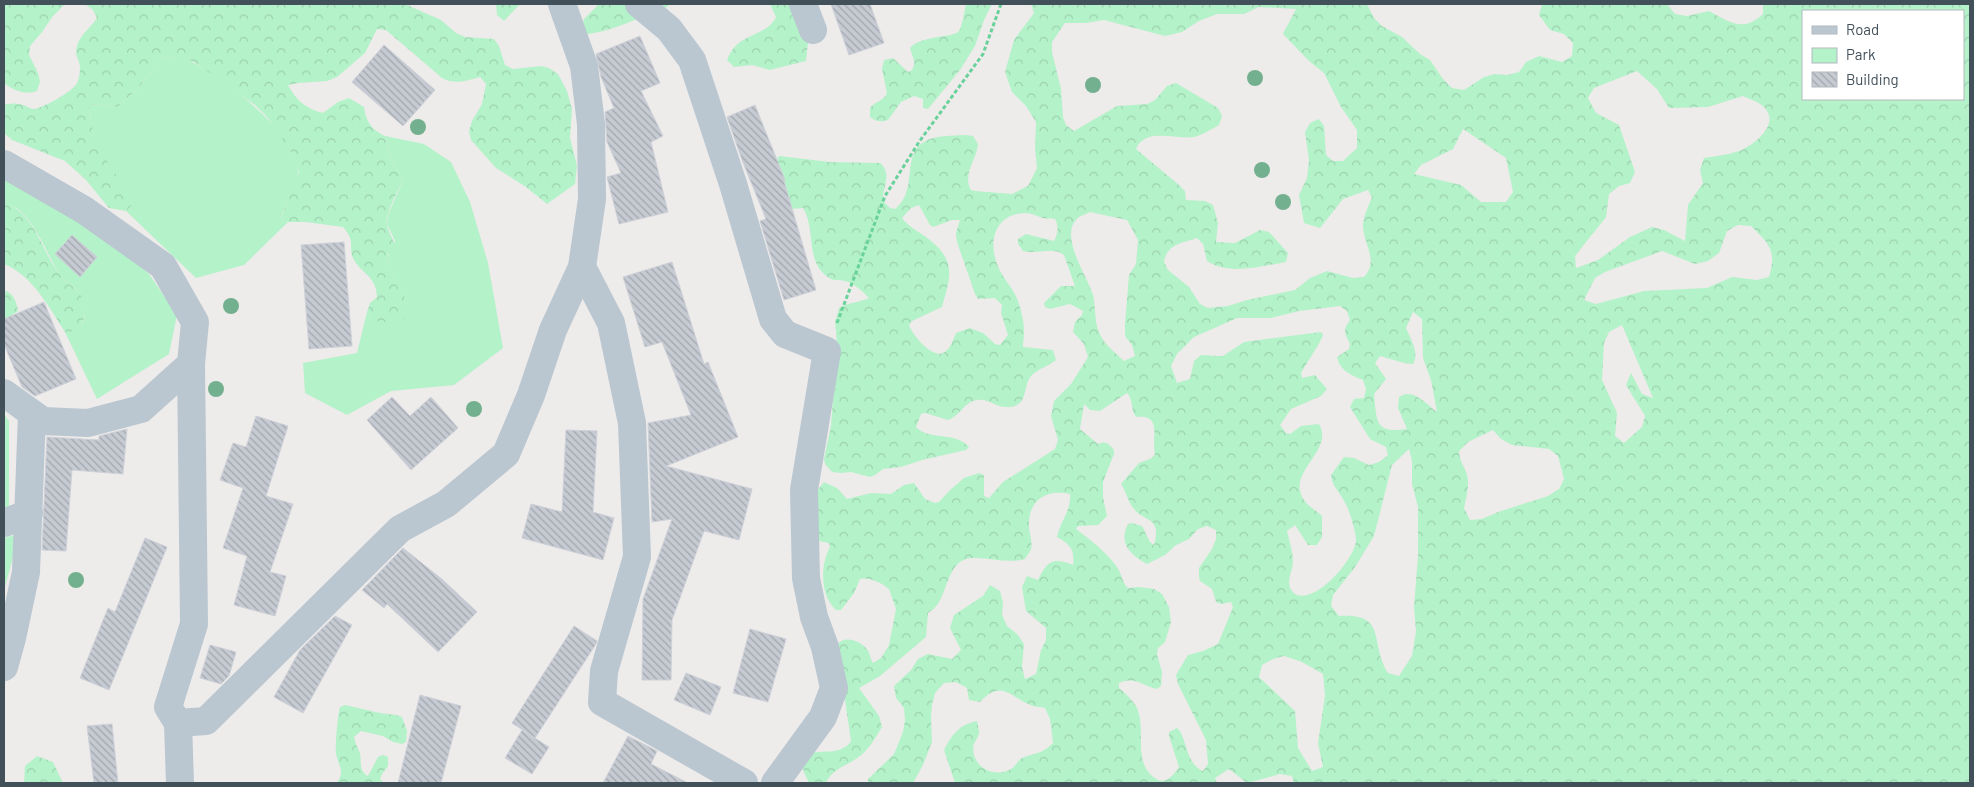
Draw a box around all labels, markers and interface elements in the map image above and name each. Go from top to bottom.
legend [1802,10,1964,100]
text: Road [1846,20,1879,38]
text: Park [1846,45,1876,63]
text: Building [1846,70,1899,88]

